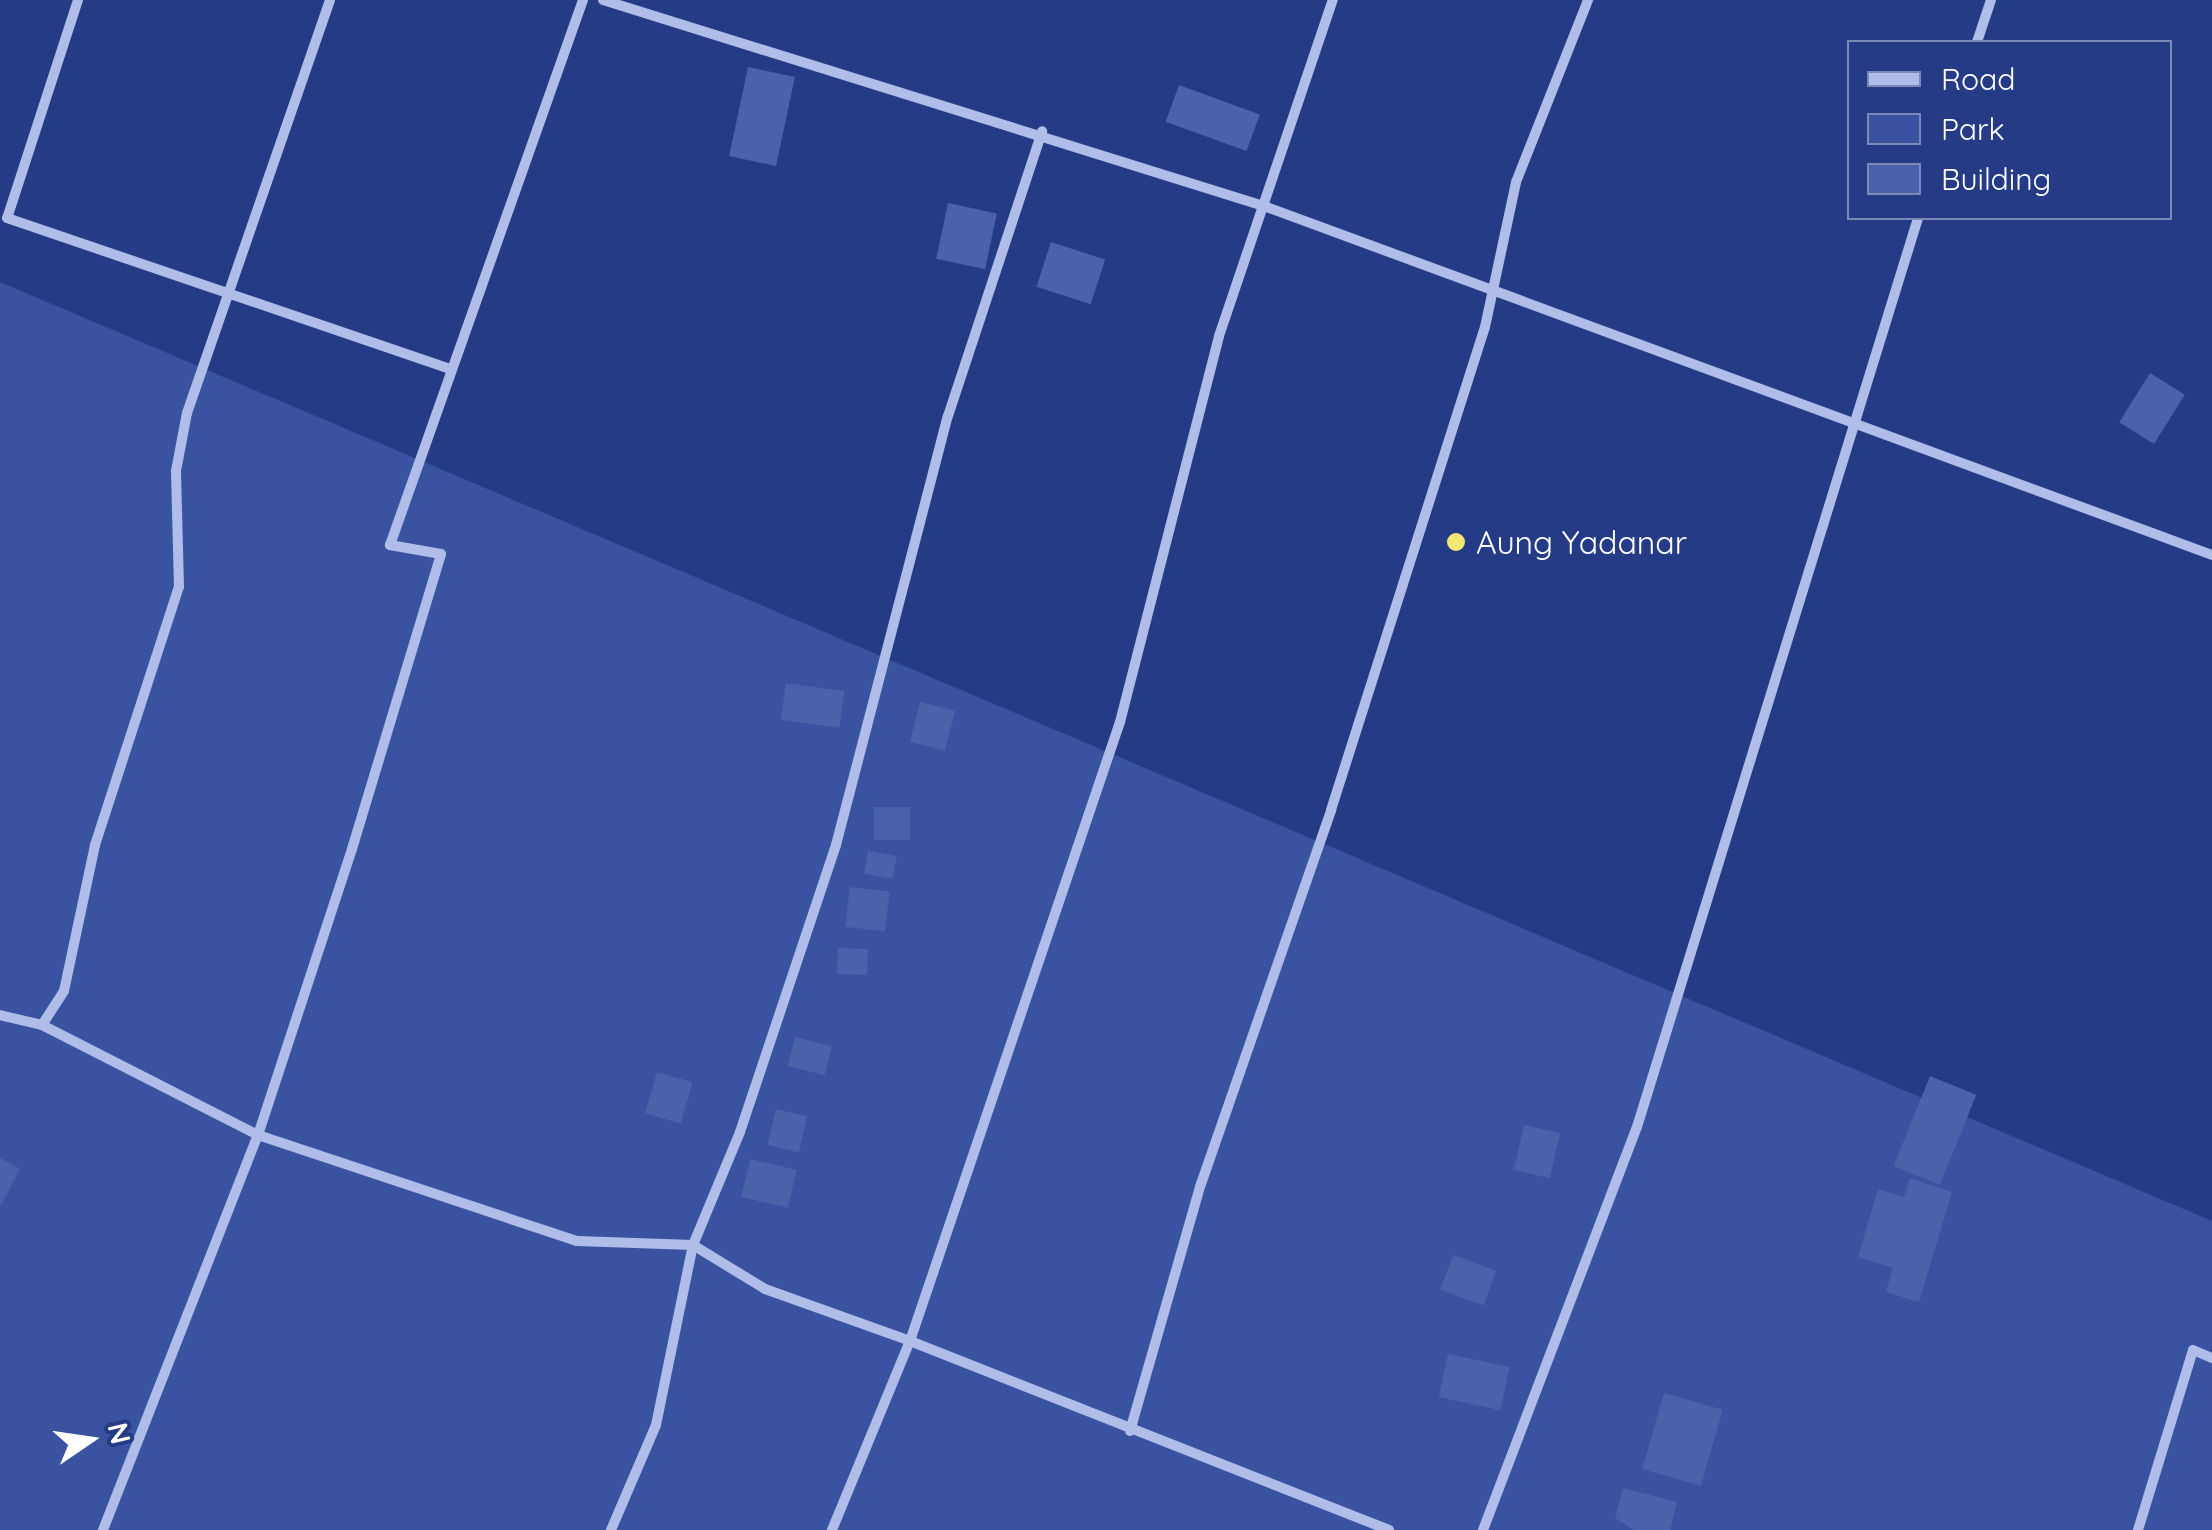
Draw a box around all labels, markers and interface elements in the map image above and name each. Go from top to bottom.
legend [1847,40,2172,220]
text: Road [1941,60,2015,98]
text: Park [1941,110,2005,148]
text: Building [1941,160,2051,198]
place label: Aung Yadanar [1476,523,1687,561]
marker: Aung Yadanar [1445,531,1467,553]
north arrow [40,1390,140,1490]
text: N [100,1419,139,1447]

